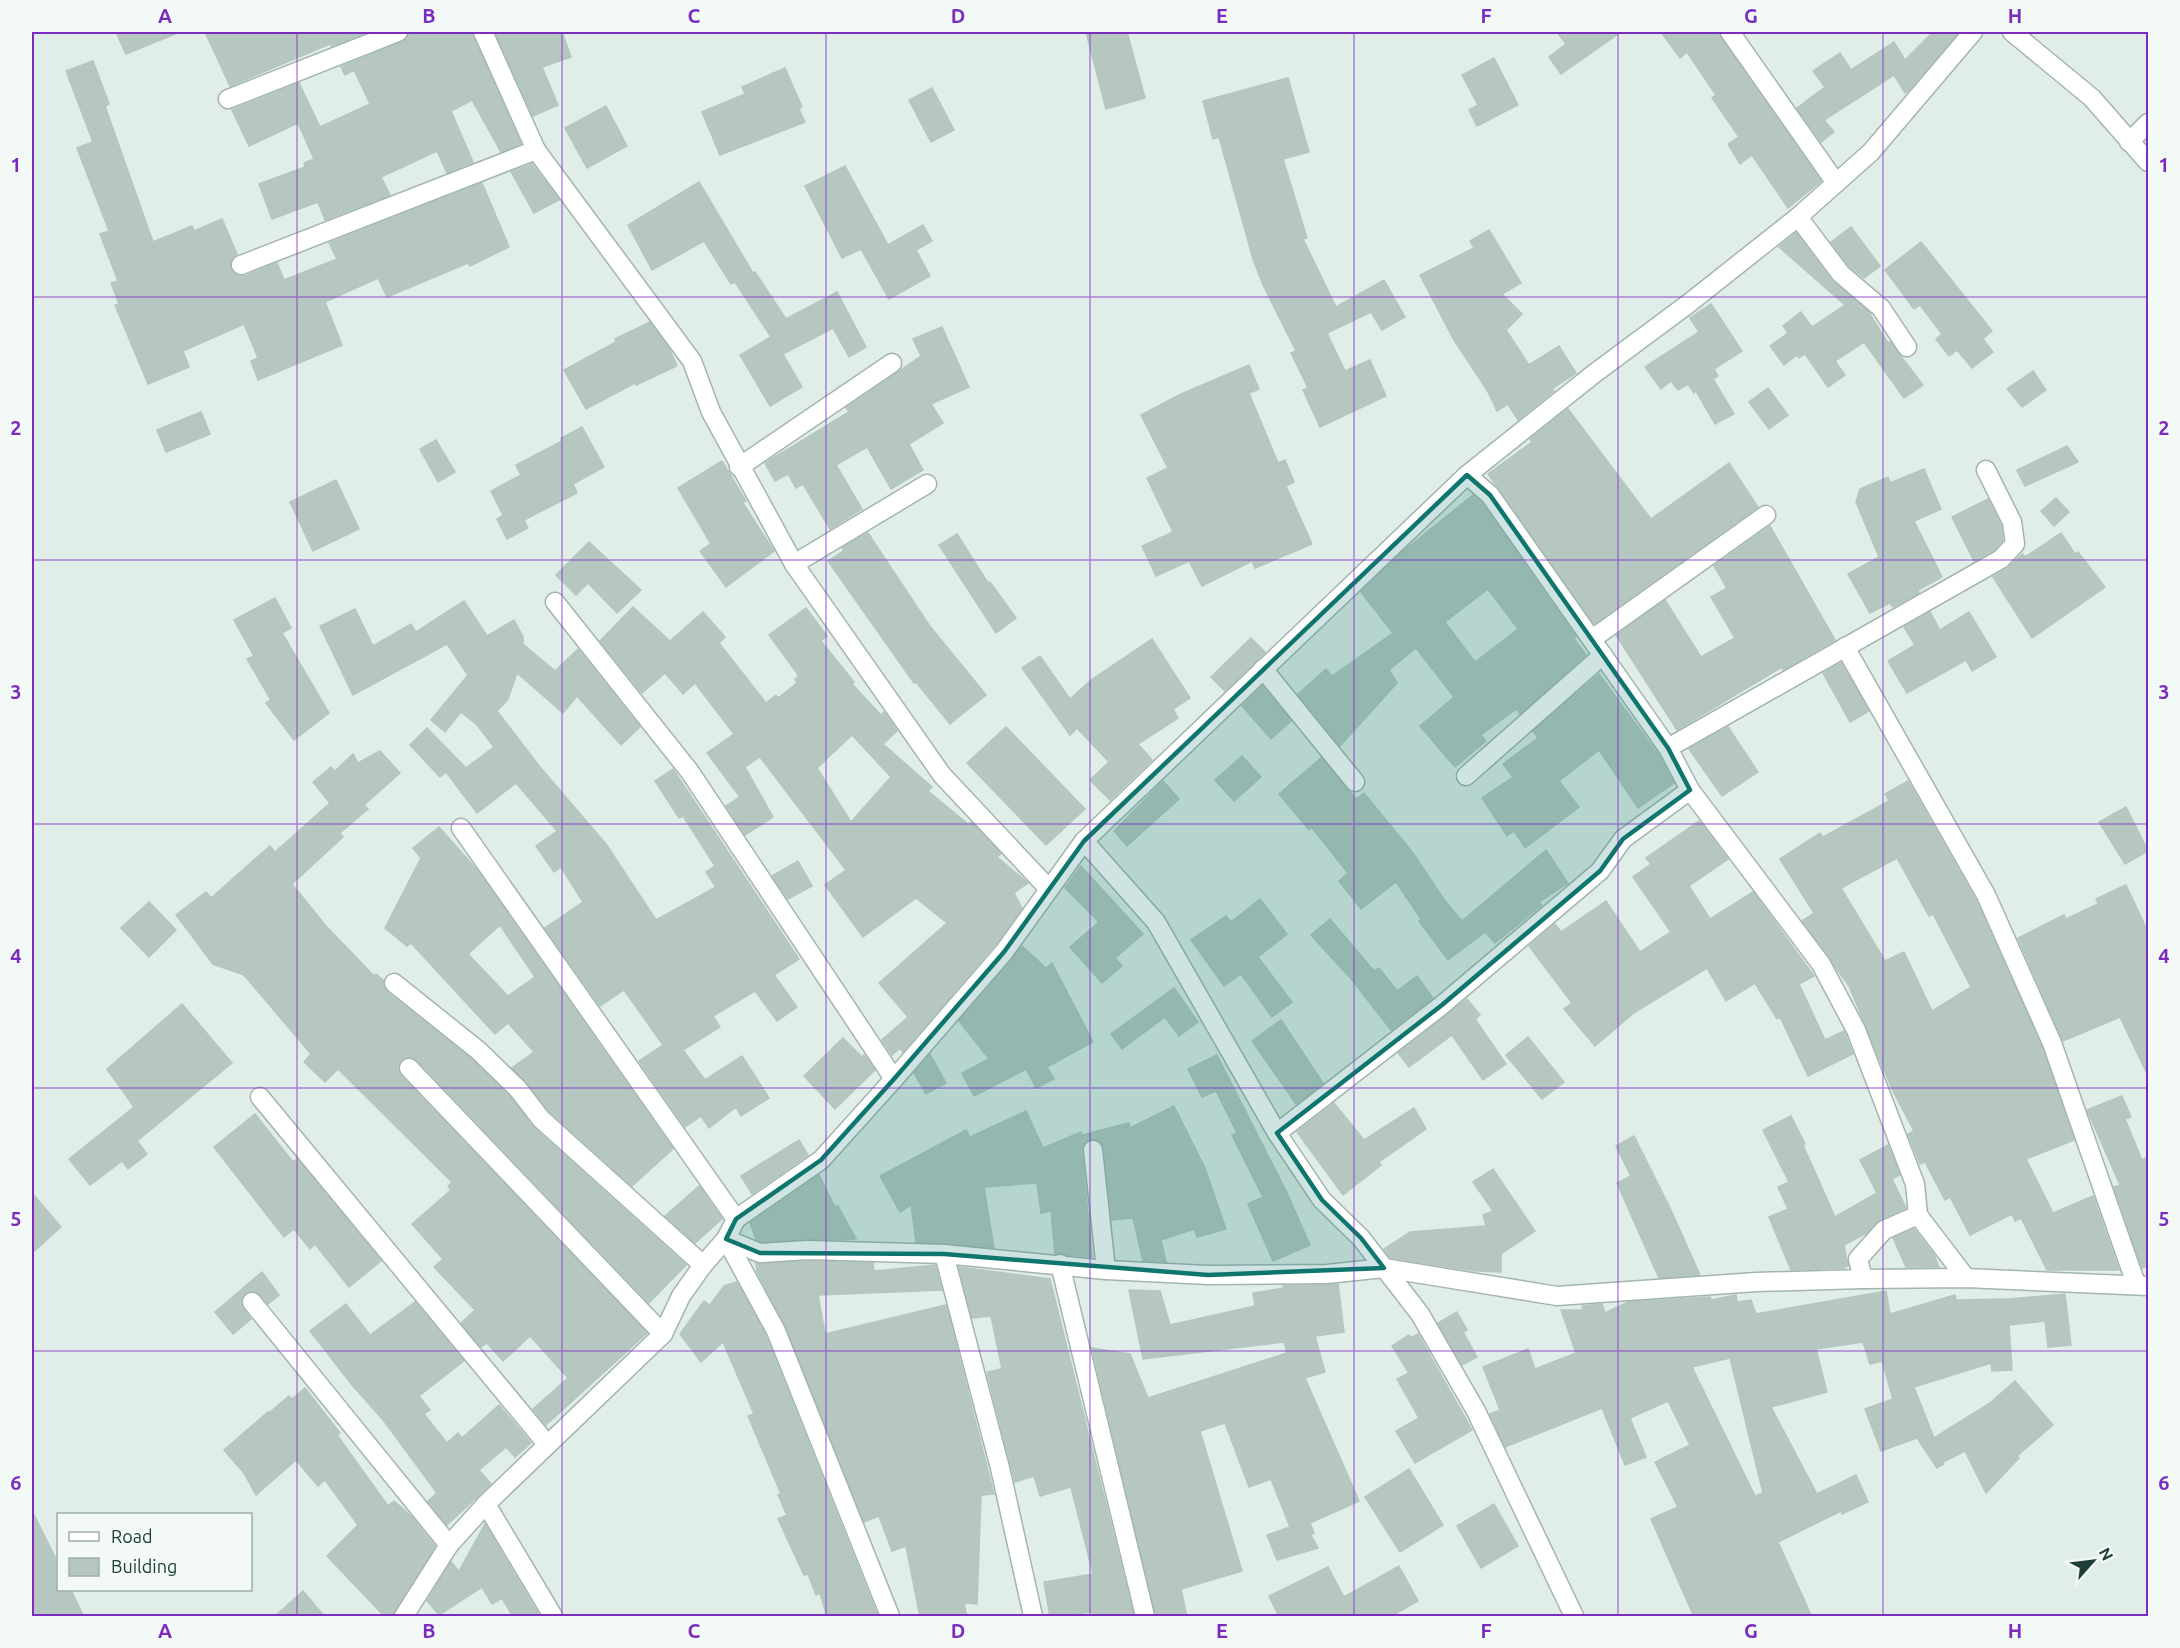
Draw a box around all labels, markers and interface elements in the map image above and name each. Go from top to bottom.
text: A [158,4,172,27]
text: B [422,4,436,27]
text: C [688,4,701,27]
text: D [951,4,965,27]
text: E [1216,4,1228,27]
text: F [1480,4,1492,27]
text: G [1744,4,1758,27]
text: H [2008,4,2022,27]
text: 1 [10,153,22,176]
text: 1 [2158,153,2170,176]
text: 2 [10,416,22,439]
text: 2 [2158,416,2170,439]
text: 3 [10,680,22,703]
text: 3 [2158,680,2170,703]
text: 4 [10,944,22,967]
text: 4 [2158,944,2170,967]
text: 5 [10,1207,22,1230]
text: 5 [2158,1207,2170,1230]
text: 6 [10,1471,22,1494]
text: 6 [2158,1471,2170,1494]
legend [57,1513,252,1591]
text: Road [111,1526,153,1546]
north arrow [2063,1531,2123,1591]
text: N [2095,1544,2117,1563]
text: Building [111,1556,177,1576]
text: A [158,1619,172,1642]
text: B [422,1619,436,1642]
text: C [688,1619,701,1642]
text: D [951,1619,965,1642]
text: E [1216,1619,1228,1642]
text: F [1480,1619,1492,1642]
text: G [1744,1619,1758,1642]
text: H [2008,1619,2022,1642]

